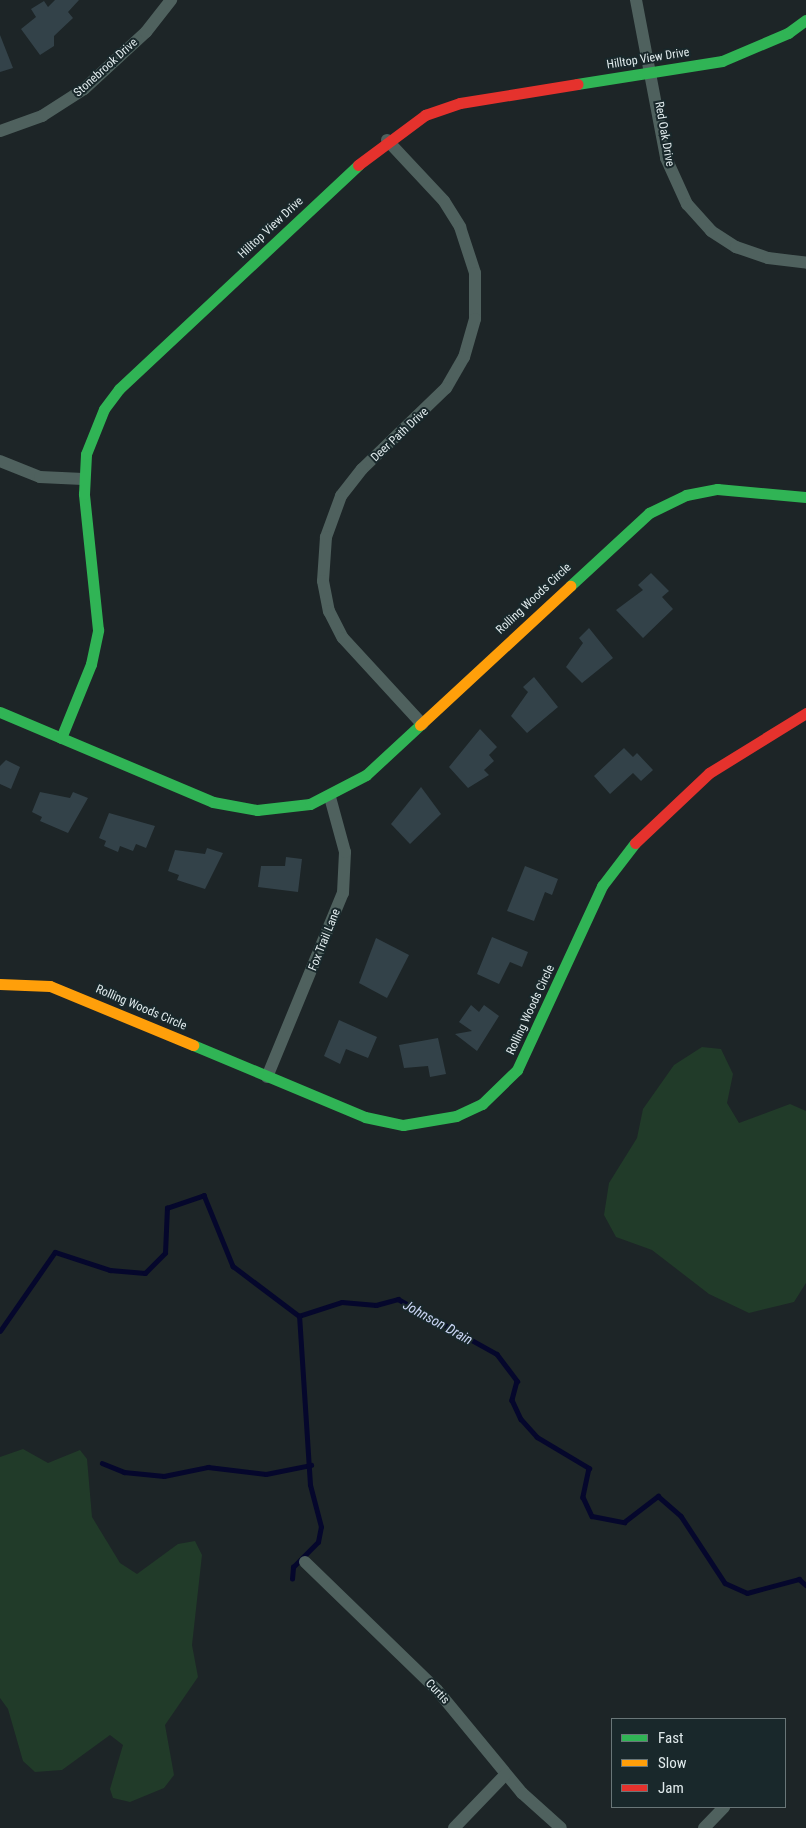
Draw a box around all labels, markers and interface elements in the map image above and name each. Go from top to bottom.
street label: Stonebrook Drive [71,36,141,100]
street label: Hilltop View Drive [606,45,690,73]
street label: Red Oak Drive [651,100,677,168]
street label: Hilltop View Drive [236,194,306,262]
street label: Deer Path Drive [368,405,432,465]
street label: Rolling Woods Circle [493,561,575,637]
street label: Fox Trail Lane [306,907,344,973]
street label: Rolling Woods Circle [504,963,558,1057]
street label: Rolling Woods Circle [93,982,189,1034]
water label: Johnson Drain [400,1296,476,1348]
street label: Curtis [422,1677,452,1707]
legend [611,1718,786,1808]
text: Fast [658,1729,683,1747]
text: Slow [658,1754,687,1772]
text: Jam [658,1779,684,1797]

